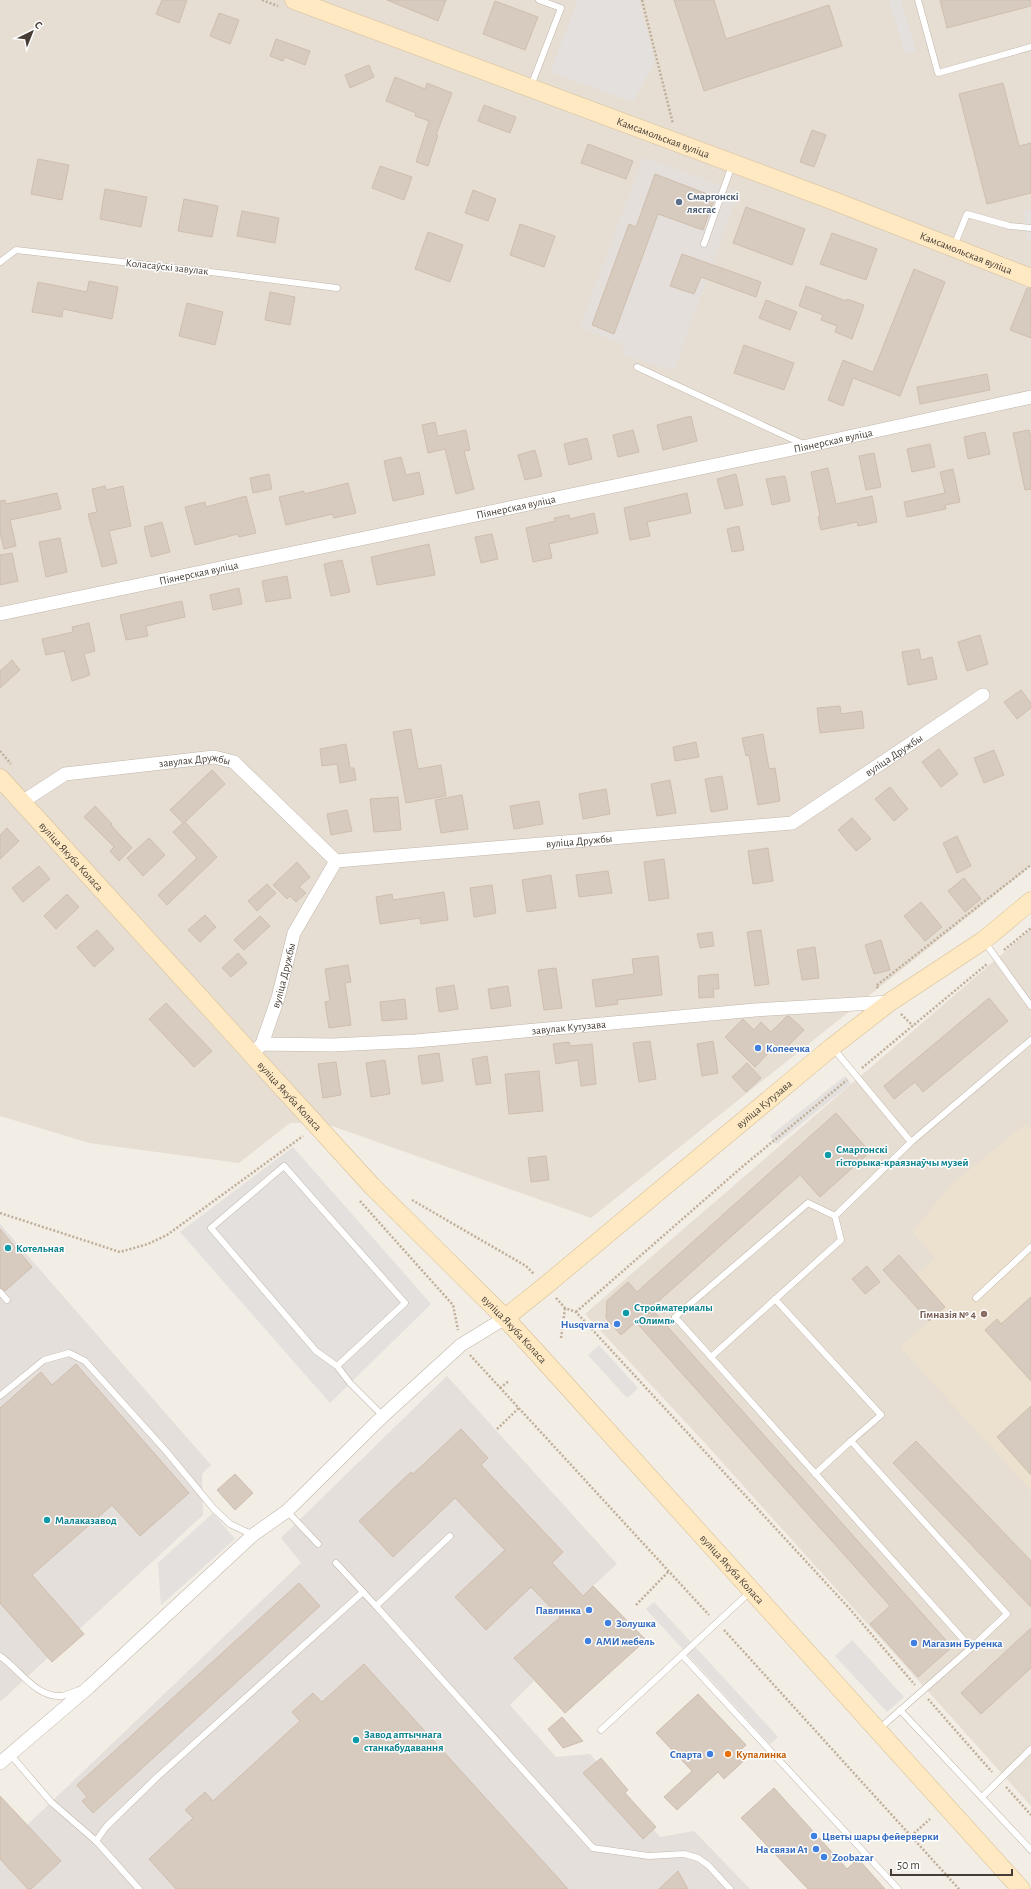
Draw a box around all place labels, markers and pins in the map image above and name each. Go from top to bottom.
place label: Смаргонскі лясгас [687,191,739,215]
marker: Смаргонскі лясгас [674,197,684,207]
marker: Копеечка [753,1043,763,1053]
place label: Копеечка [766,1043,810,1054]
place label: Смаргонскі гісторыка-краязнаўчы музей [836,1144,968,1168]
marker: Смаргонскі гісторыка-краязнаўчы музей [823,1150,833,1160]
marker: Котельная [3,1243,13,1253]
place label: Котельная [16,1243,64,1254]
place label: Стройматериалы «Олимп» [634,1302,713,1326]
marker: Стройматериалы «Олимп» [621,1308,631,1318]
place label: Гімназія № 4 [919,1309,976,1320]
marker: Гімназія № 4 [979,1309,989,1319]
place label: Husqvarna [561,1319,610,1330]
marker: Husqvarna [612,1319,622,1329]
marker: Малаказавод [42,1515,52,1525]
place label: Малаказавод [55,1515,117,1526]
place label: Павлинка [535,1605,581,1616]
marker: Павлинка [584,1605,594,1615]
marker: Золушка [603,1618,613,1628]
place label: Золушка [616,1618,656,1629]
marker: АМИ мебель [583,1636,593,1646]
place label: АМИ мебель [596,1636,655,1647]
marker: Магазин Буренка [909,1638,919,1648]
place label: Магазин Буренка [922,1638,1002,1649]
place label: Завод аптычнага станкабудавання [364,1729,444,1753]
marker: Завод аптычнага станкабудавання [351,1735,361,1745]
place label: Спарта [670,1749,702,1760]
marker: Спарта [705,1749,715,1759]
marker: Купалинка [723,1749,733,1759]
place label: Купалинка [736,1749,787,1760]
marker: Цветы шары фейерверки [809,1831,819,1841]
place label: Цветы шары фейерверки [822,1831,939,1842]
place label: На связи А1 [756,1844,808,1855]
marker: На связи А1 [811,1844,821,1854]
marker: Zoobazar [819,1852,829,1862]
place label: Zoobazar [832,1852,874,1863]

